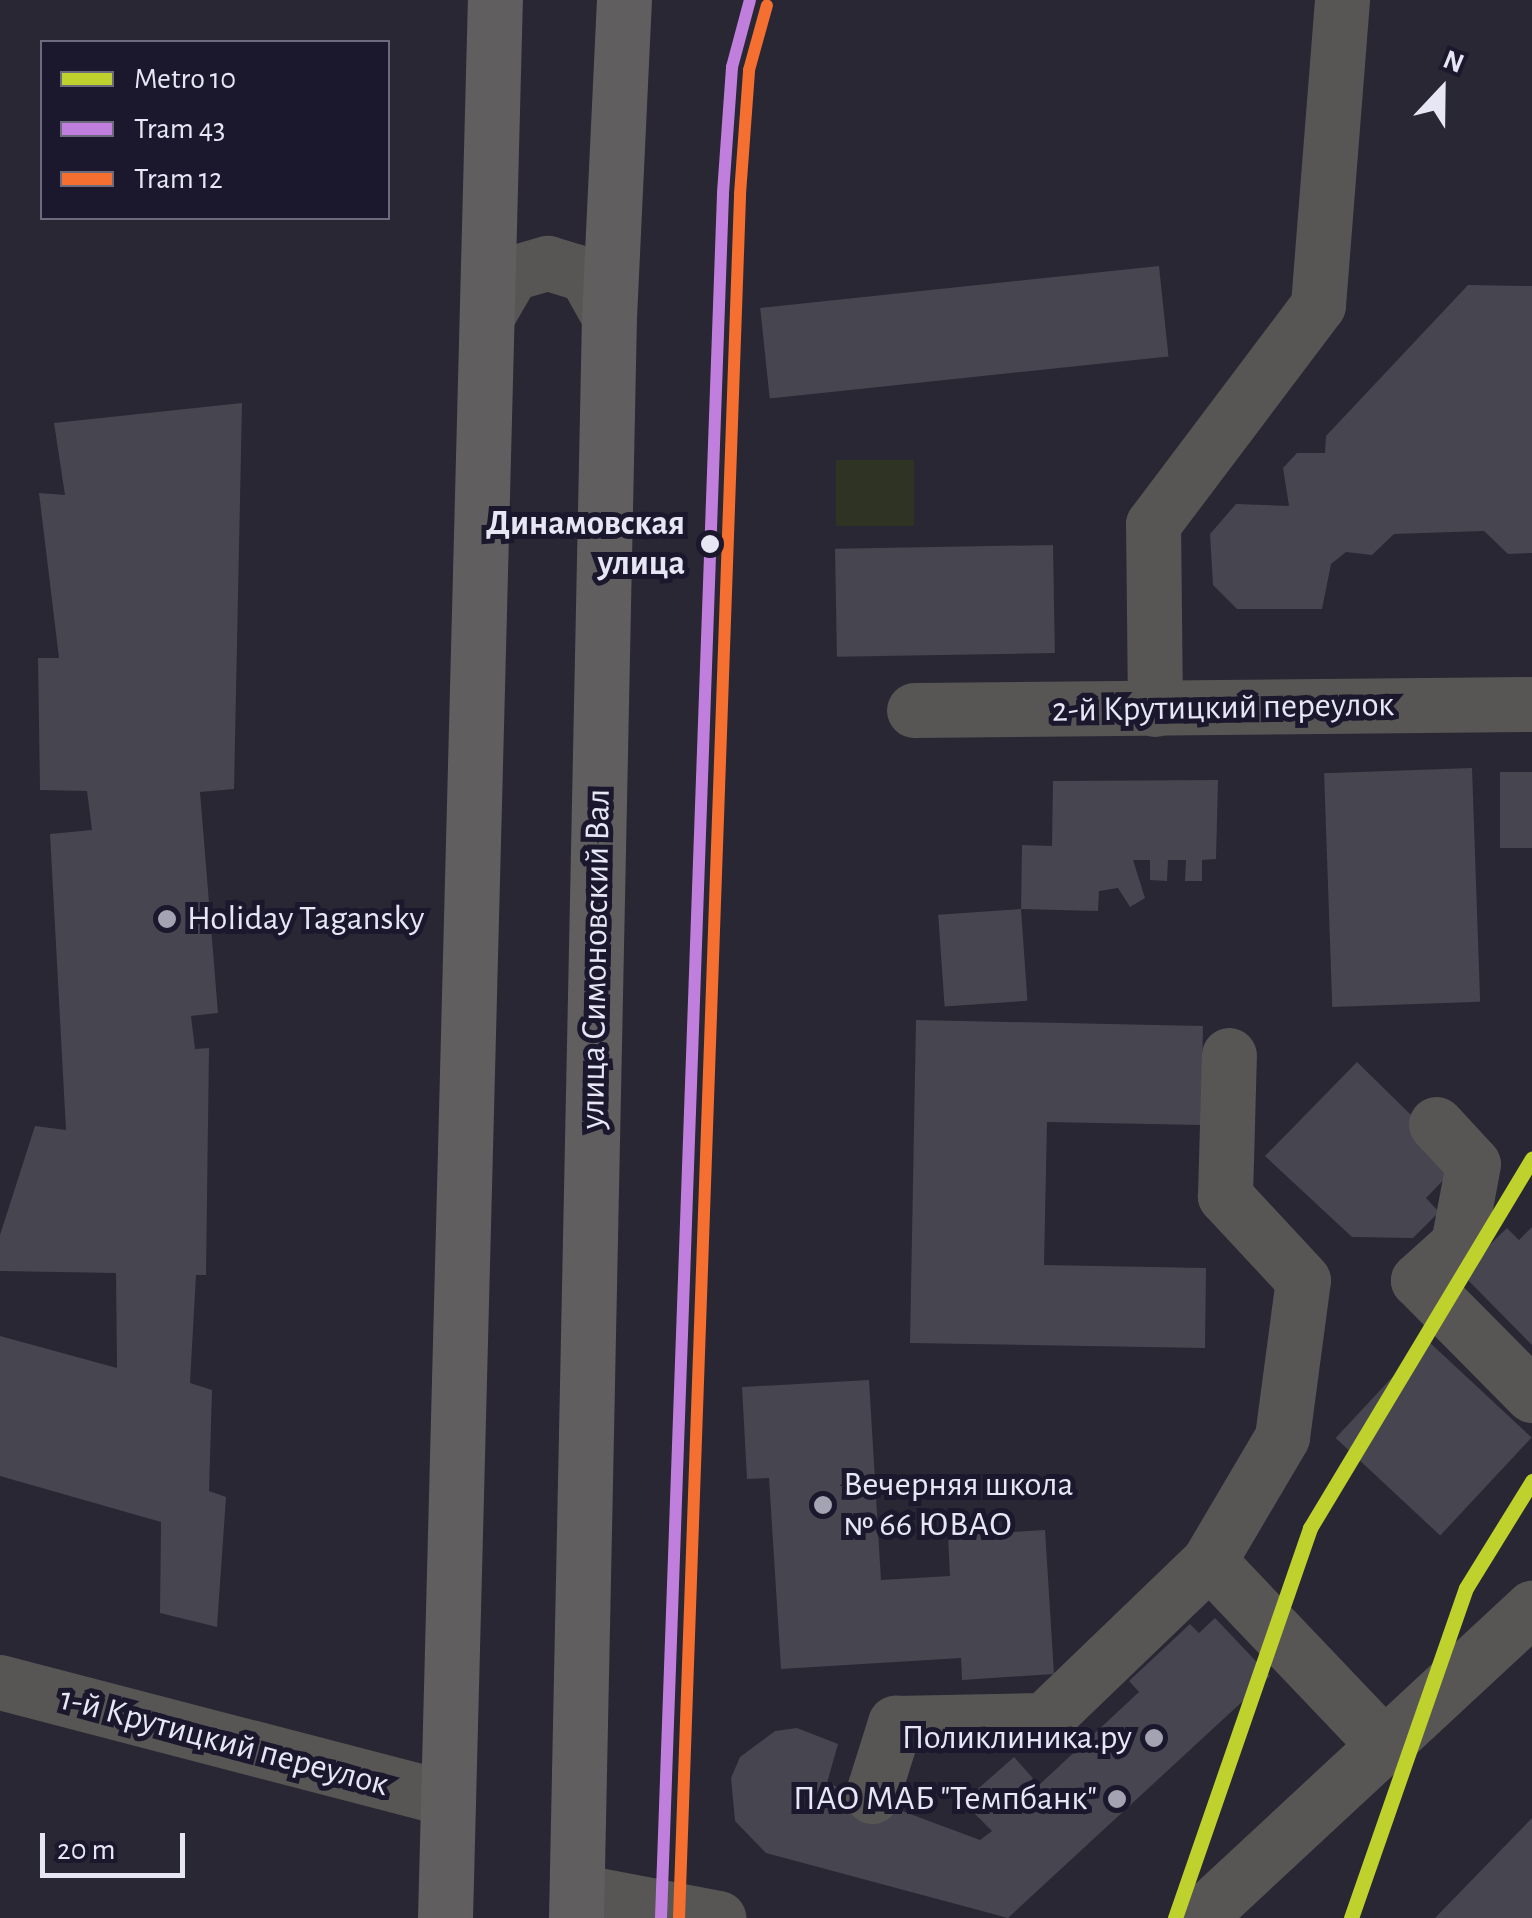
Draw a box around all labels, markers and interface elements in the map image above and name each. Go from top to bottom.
legend [40,40,390,220]
north arrow [1392,40,1492,140]
text: N [1439,46,1468,79]
text: Metro 10 [134,64,236,94]
text: Tram 43 [134,114,225,144]
text: Tram 12 [134,164,223,194]
place label: Динамовская улица [486,503,685,585]
marker: Динамовская улица [694,528,726,560]
street label: 2-й Крутицкий переулок [1051,684,1395,732]
street label: улица Симоновский Вал [572,788,620,1130]
place label: Holiday Tagansky [187,898,424,940]
marker: Holiday Tagansky [156,908,178,930]
place label: Вечерняя школа № 66 ЮВАО [843,1464,1073,1546]
marker: Вечерняя школа № 66 ЮВАО [812,1494,834,1516]
street label: 1-й Крутицкий переулок [55,1678,393,1806]
place label: Поликлиника.ру [901,1717,1132,1759]
marker: Поликлиника.ру [1141,1725,1167,1751]
place label: ПАО МАБ "Темпбанк" [793,1778,1097,1820]
marker: ПАО МАБ "Темпбанк" [1106,1788,1128,1810]
scale bar [45,1813,190,1875]
text: 20 m [57,1835,115,1865]

